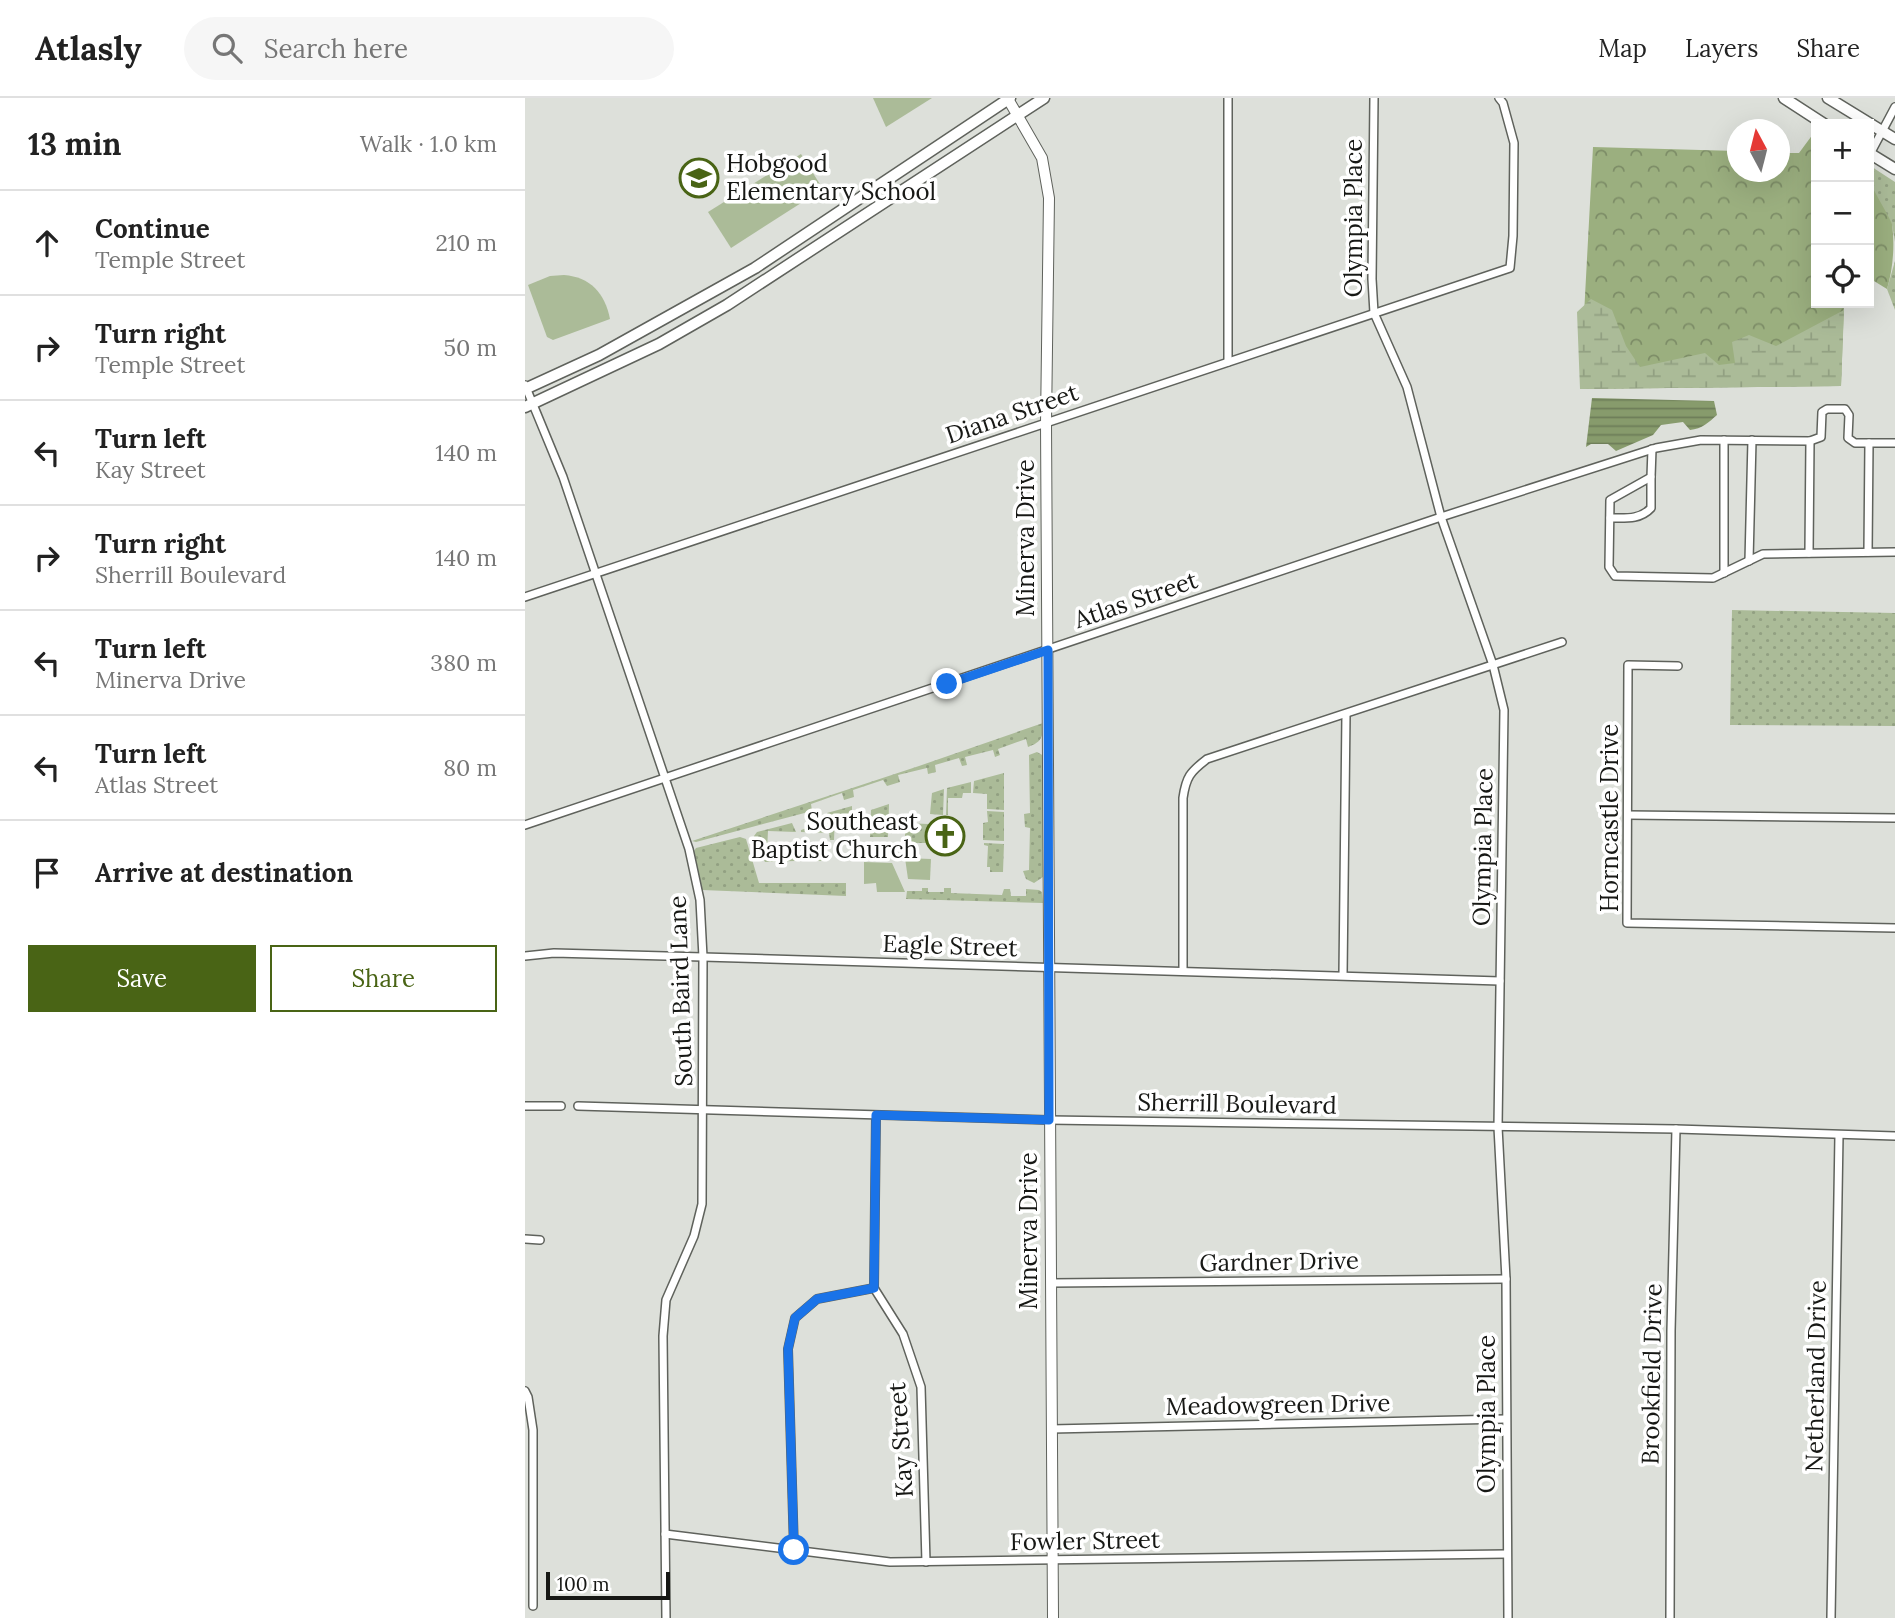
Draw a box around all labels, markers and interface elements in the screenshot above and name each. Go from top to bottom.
search box [184,17,674,80]
text: Atlasly [35,27,142,69]
icon: search [208,29,246,67]
text: Search here [264,32,408,65]
text: Map [1598,33,1647,64]
text: Layers [1685,33,1758,64]
text: Share [1796,33,1860,64]
north arrow [1727,119,1790,182]
map controls [1811,119,1874,308]
button: + [1811,119,1874,182]
text: 13 min [28,125,121,163]
text: Walk · 1.0 km [360,129,497,158]
street label: Olympia Place [1338,139,1369,297]
place label: Hobgood Elementary School [726,148,936,207]
school or university icon: Hobgood Elementary School [678,157,720,199]
button: − [1811,182,1874,245]
text: Continue [95,212,210,245]
icon: ahead [28,224,66,262]
text: 210 m [435,228,497,257]
text: Temple Street [95,245,245,274]
button: locate [1811,245,1874,308]
text: Turn right [95,317,226,350]
icon: right [28,329,66,367]
text: 50 m [444,333,497,362]
text: Temple Street [95,350,245,379]
street label: Diana Street [941,376,1083,451]
text: Turn left [95,422,206,455]
icon: left [28,434,66,472]
text: 140 m [435,438,497,467]
text: Kay Street [95,455,206,484]
street label: Minerva Drive [1010,459,1041,617]
text: Turn right [95,527,226,560]
icon: right [28,539,66,577]
text: 140 m [435,543,497,572]
text: Sherrill Boulevard [95,560,286,589]
street label: Atlas Street [1069,564,1202,635]
text: Turn left [95,632,206,665]
icon: left [28,644,66,682]
text: 380 m [430,648,497,677]
text: Minerva Drive [95,665,246,694]
route end [931,668,962,699]
street label: Horncastle Drive [1594,724,1625,912]
text: Turn left [95,737,206,770]
icon: left [28,749,66,787]
text: 80 m [443,753,497,782]
street label: Olympia Place [1466,768,1499,926]
text: Atlas Street [95,770,218,799]
place label: Southeast Baptist Church [751,806,919,865]
church icon: Southeast Baptist Church [924,815,966,857]
icon: arrive [28,854,66,892]
text: Arrive at destination [95,856,353,889]
street label: South Baird Lane [662,895,699,1087]
street label: Eagle Street [882,928,1019,963]
button: Save [28,945,256,1012]
button: Share [270,945,497,1012]
street label: Sherrill Boulevard [1137,1086,1337,1121]
street label: Minerva Drive [1013,1152,1044,1310]
street label: Gardner Drive [1199,1245,1359,1278]
street label: Netherland Drive [1798,1280,1833,1472]
street label: Brookfield Drive [1634,1283,1669,1465]
street label: Olympia Place [1471,1335,1502,1493]
street label: Kay Street [881,1381,920,1499]
street label: Meadowgreen Drive [1165,1387,1391,1422]
street label: Fowler Street [1010,1524,1161,1557]
route start [778,1534,809,1565]
scale bar [546,1569,670,1601]
text: 100 m [557,1572,610,1596]

